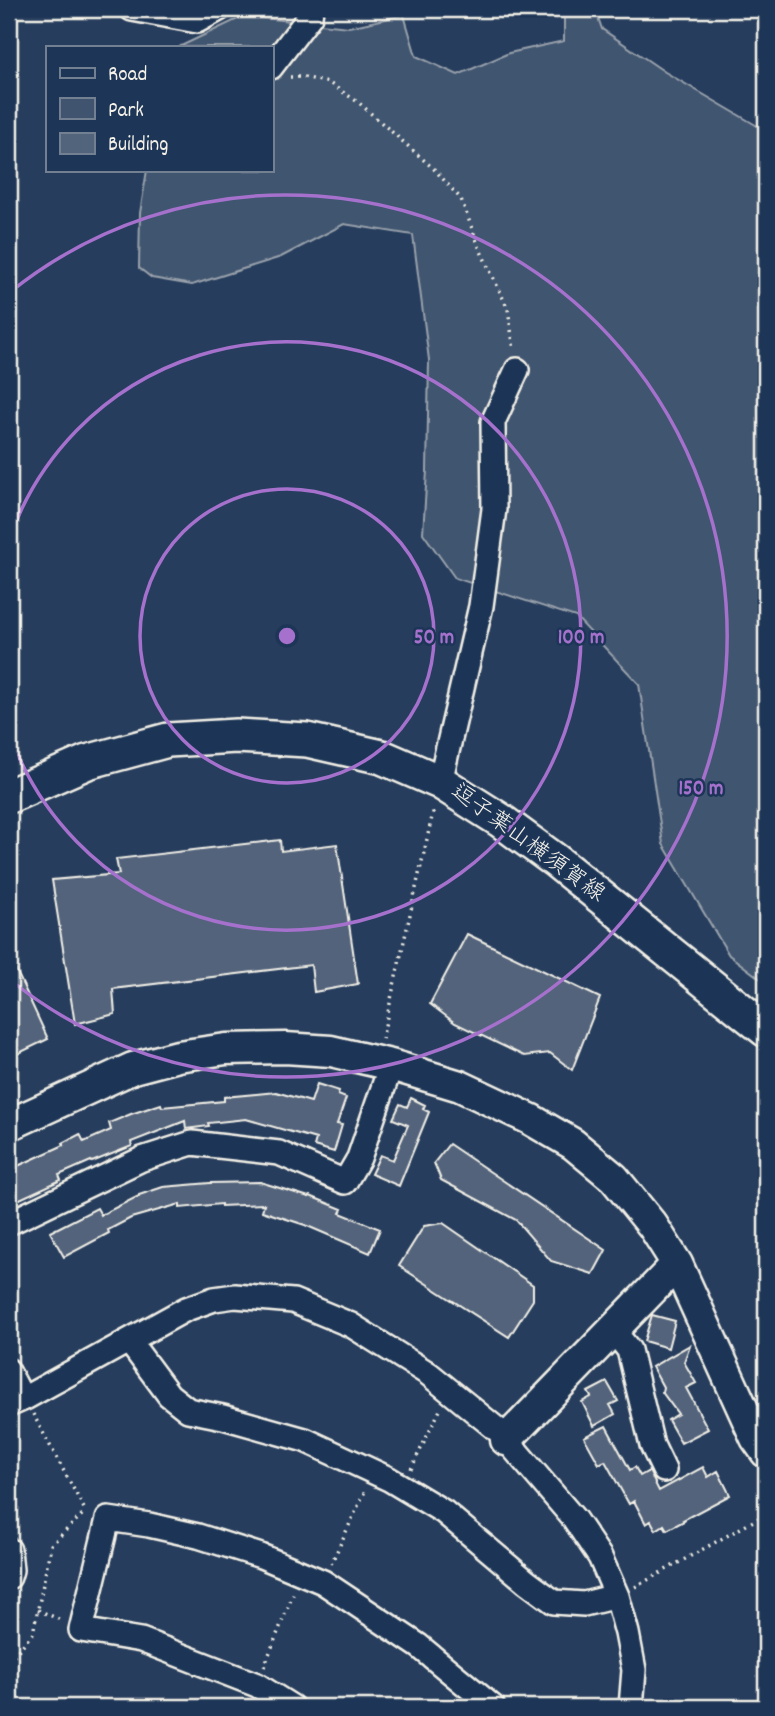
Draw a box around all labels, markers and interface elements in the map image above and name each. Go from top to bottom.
legend [46,46,273,172]
text: Road [108,61,147,91]
text: Park [108,97,144,127]
text: Building [108,131,168,161]
centre of rings [275,624,299,648]
text: 50 m [414,624,454,654]
text: 100 m [558,624,604,654]
text: 150 m [678,775,724,805]
street label: 逗子葉山横須賀線 [443,777,611,911]

